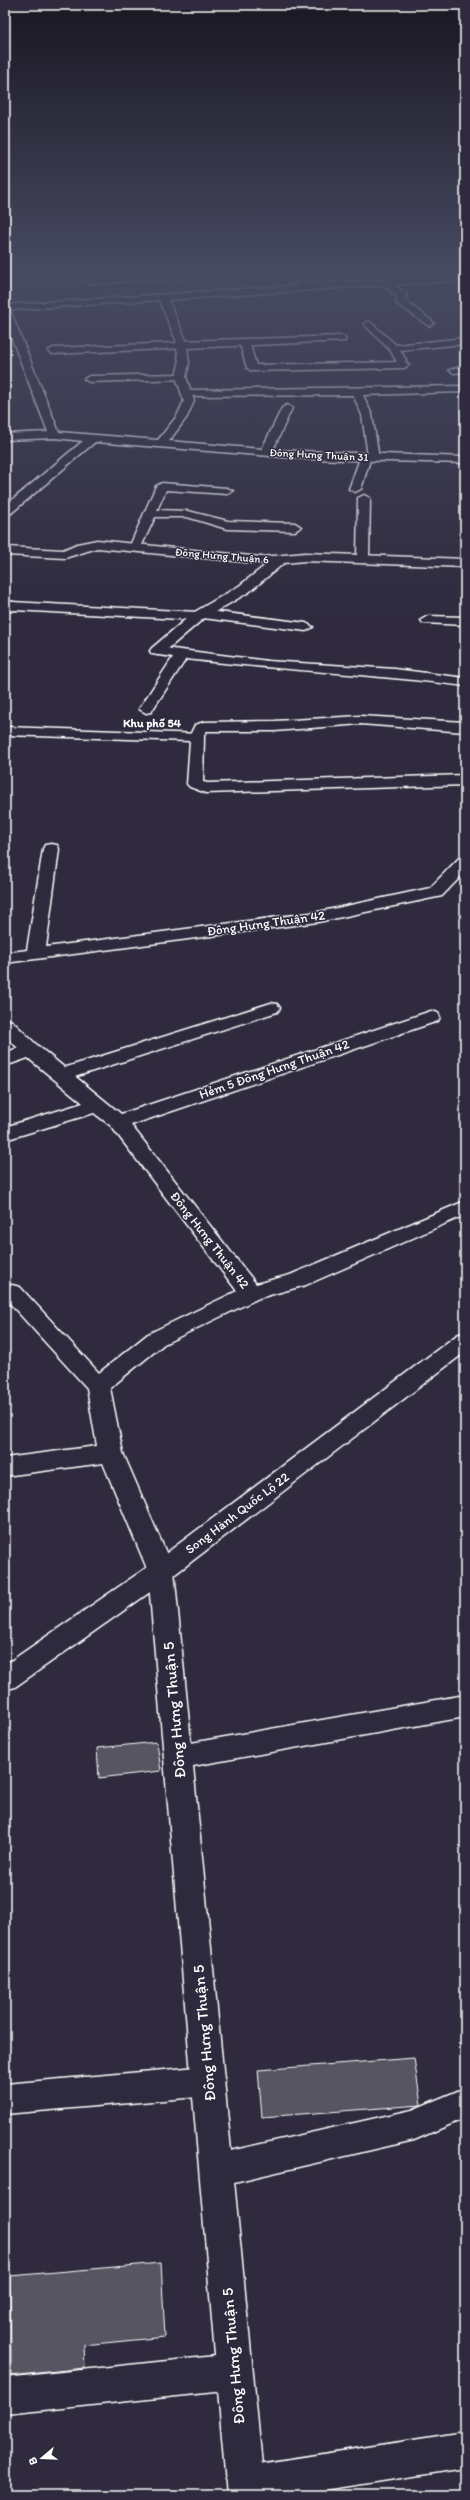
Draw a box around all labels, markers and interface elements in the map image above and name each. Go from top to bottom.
street label: Đông Hưng Thuận 31 [269,446,369,464]
street label: Đông Hưng Thuận 6 [175,545,270,567]
district label: Khu phố 54 [123,716,182,731]
street label: Đông Hưng Thuận 42 [206,907,326,939]
street label: Hẻm 5 Đông Hưng Thuận 42 [197,1036,351,1102]
street label: Đông Hưng Thuận 42 [167,1188,253,1292]
street label: Song Hành Quốc Lộ 22 [182,1469,292,1557]
street label: Đông Hưng Thuận 5 [159,1641,189,1779]
street label: Đông Hưng Thuận 5 [189,1964,219,2102]
street label: Đông Hưng Thuận 5 [218,2287,248,2425]
north arrow [22,2438,62,2478]
text: B [26,2456,40,2467]

